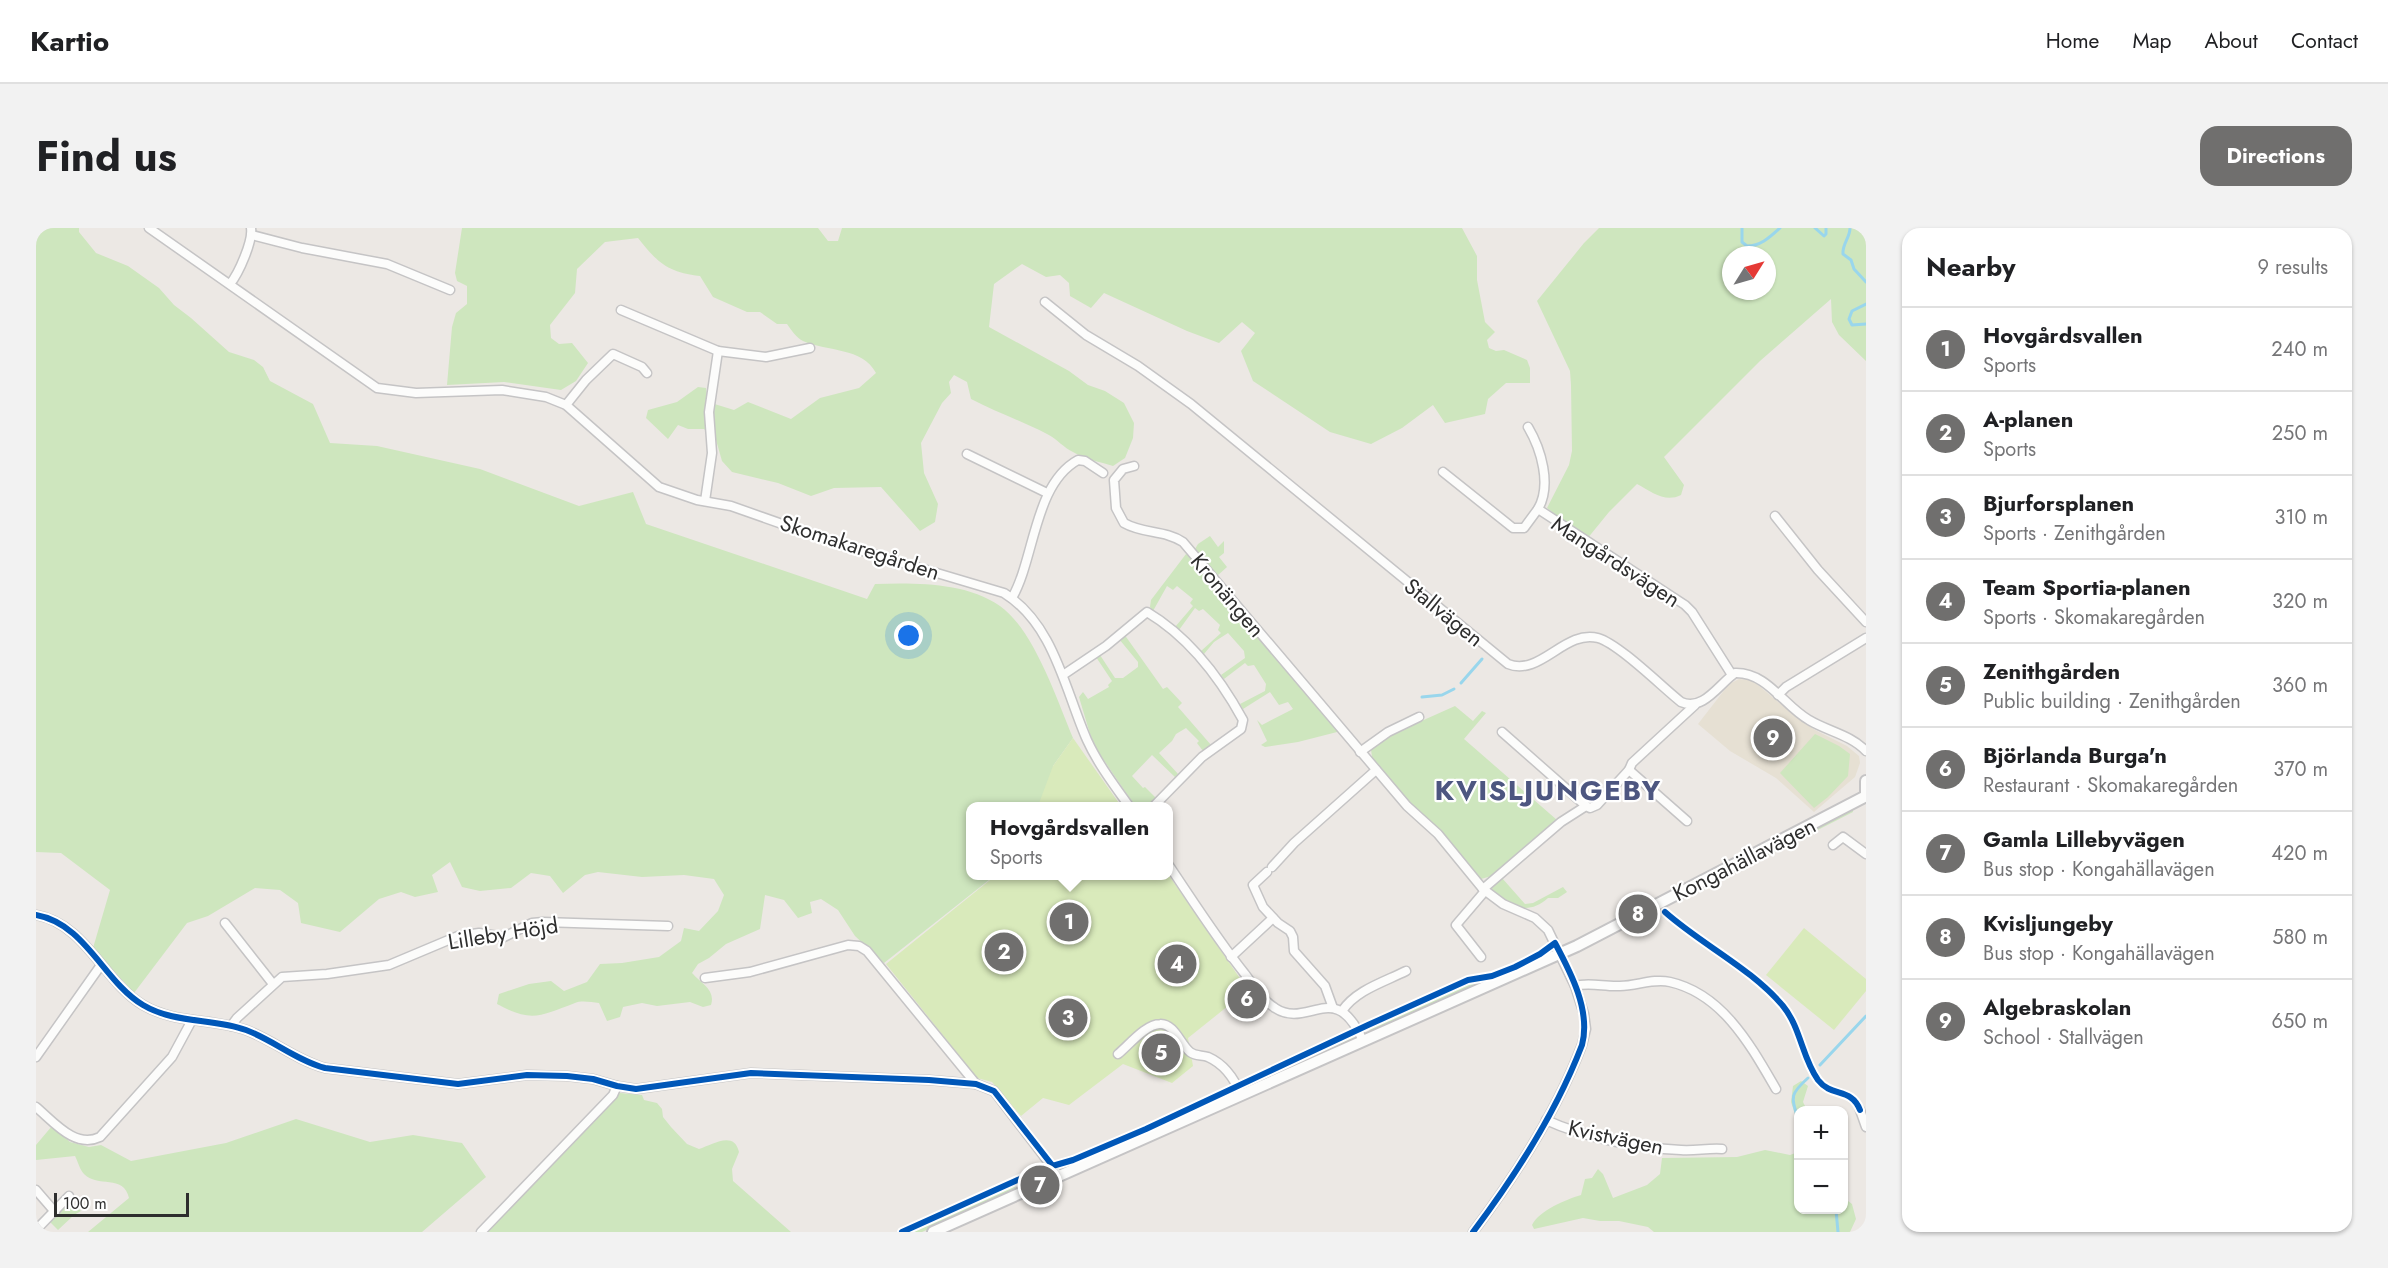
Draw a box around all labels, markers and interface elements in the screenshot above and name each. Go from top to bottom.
text: Kartio [30,21,109,62]
text: Home [2046,26,2099,56]
text: Map [2132,26,2172,56]
text: About [2205,26,2258,56]
text: Contact [2291,26,2358,56]
text: Find us [36,126,177,187]
button: Directions [2200,126,2352,186]
north arrow [1722,246,1776,300]
text: Nearby [1926,248,2015,286]
text: 9 results [2258,253,2328,282]
text: Hovgårdsvallen [1983,319,2143,351]
text: 1 [1940,335,1951,364]
text: 240 m [2271,335,2328,364]
text: Sports [1983,351,2036,380]
text: A-planen [1983,403,2073,435]
text: 2 [1939,419,1952,448]
text: 250 m [2272,419,2328,448]
text: Sports [1983,435,2036,464]
text: Bjurforsplanen [1983,487,2134,519]
text: 3 [1939,503,1952,532]
text: 310 m [2274,503,2328,532]
street label: Skomakaregården [776,506,944,588]
street label: Mangårdsvägen [1545,507,1687,615]
text: Sports · Zenithgården [1983,519,2166,548]
street label: Kronängen [1183,546,1273,644]
street label: Stallvägen [1397,570,1491,654]
text: Team Sportia-planen [1983,571,2191,603]
text: 4 [1939,587,1952,616]
text: 320 m [2272,587,2328,616]
text: Sports · Skomakaregården [1983,603,2205,632]
your location [894,621,923,650]
text: Zenithgården [1983,655,2120,687]
text: 5 [1939,671,1952,700]
text: 360 m [2272,671,2328,700]
text: Public building · Zenithgården [1983,687,2241,716]
pin: 9 [1754,716,1792,760]
text: Björlanda Burga'n [1983,739,2167,771]
text: 6 [1939,755,1952,784]
text: 370 m [2273,755,2328,784]
district label: KVISLJUNGEBY [1434,770,1662,811]
text: Restaurant · Skomakaregården [1983,771,2238,800]
popup [966,802,1173,880]
street label: Kongahällavägen [1667,809,1821,909]
text: Hovgårdsvallen [990,811,1149,843]
text: Gamla Lillebyvägen [1983,823,2185,855]
text: 7 [1939,839,1952,868]
text: 420 m [2271,839,2328,868]
text: Sports [990,843,1043,872]
text: Bus stop · Kongahällavägen [1983,855,2215,884]
pin: 8 [1618,892,1658,936]
pin: 1 [1050,900,1088,944]
text: Kvisljungeby [1983,907,2113,939]
street label: Lilleby Höjd [446,908,560,958]
text: 8 [1939,923,1952,952]
text: 580 m [2272,923,2328,952]
pin: 2 [984,930,1024,974]
text: Bus stop · Kongahällavägen [1983,939,2215,968]
pin: 4 [1158,942,1196,986]
pin: 6 [1228,976,1266,1022]
text: Algebraskolan [1983,991,2131,1023]
pin: 3 [1048,996,1088,1040]
text: 9 [1939,1007,1952,1036]
text: 650 m [2272,1007,2328,1036]
text: School · Stallvägen [1983,1023,2144,1052]
pin: 5 [1142,1030,1180,1076]
map controls [1794,1106,1848,1214]
button: + [1794,1106,1848,1160]
street label: Kvistvägen [1565,1111,1667,1163]
button: − [1794,1160,1848,1214]
pin: 7 [1020,1162,1060,1208]
scale bar [54,1190,189,1218]
text: 100 m [63,1192,107,1215]

